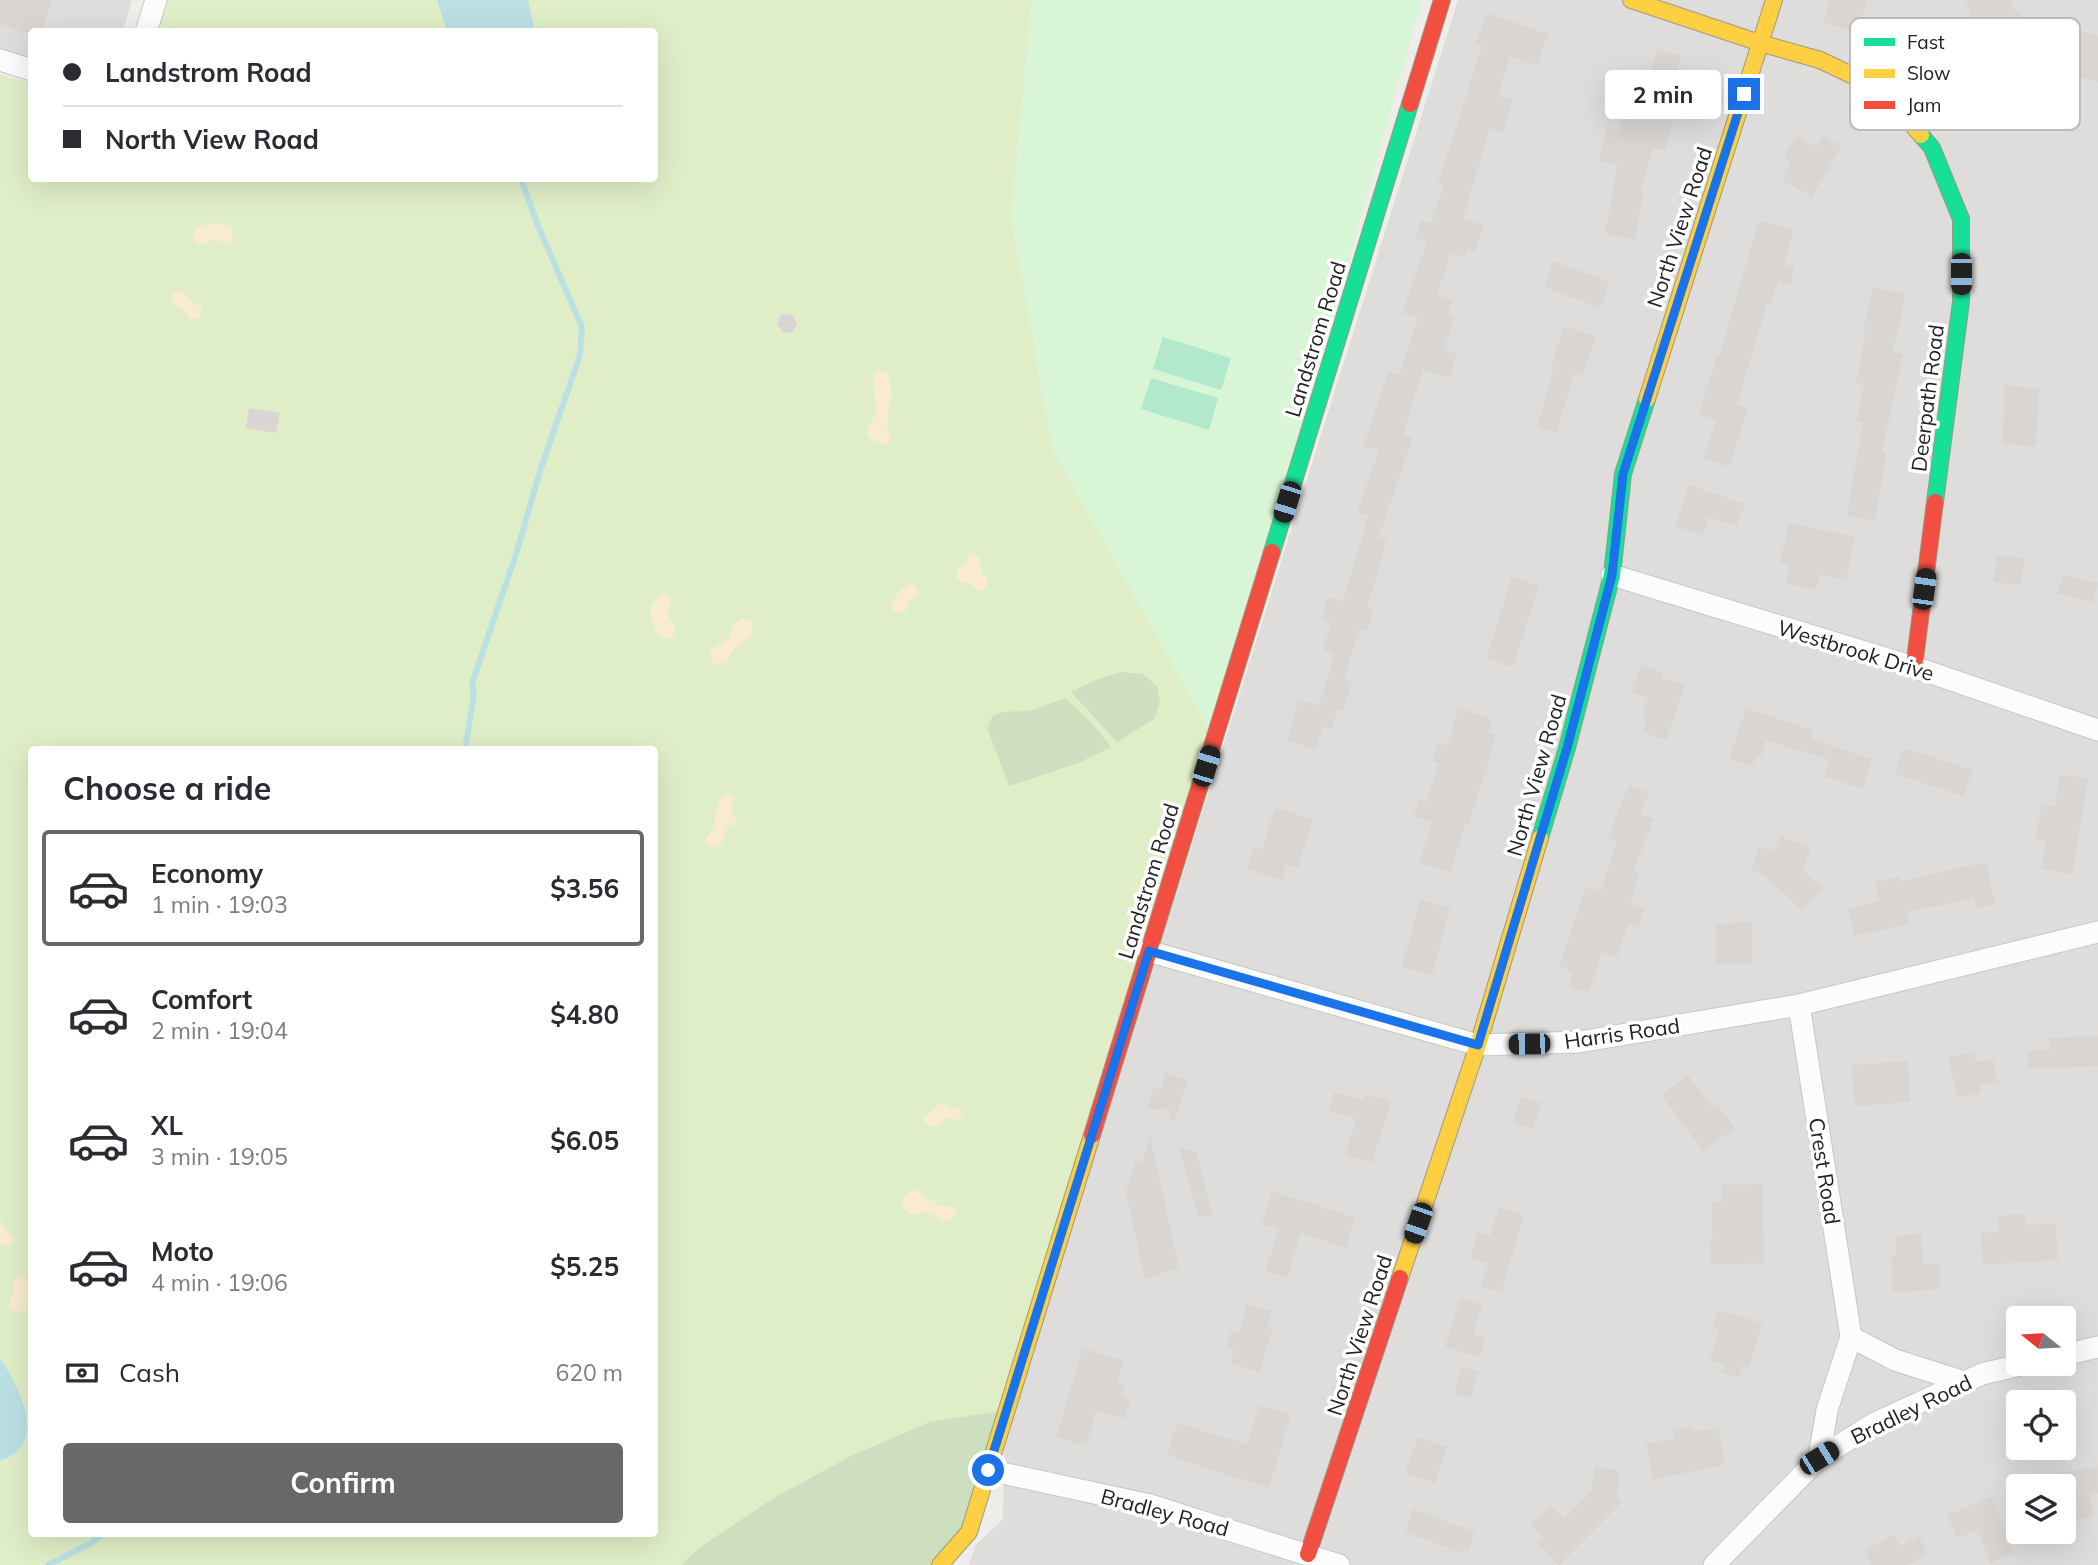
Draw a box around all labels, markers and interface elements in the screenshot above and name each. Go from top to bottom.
legend [1850,18,2080,130]
text: Fast [1907,30,1945,54]
text: Landstrom Road [105,56,312,89]
text: Slow [1907,61,1951,85]
callout: 2 min [1604,70,1720,119]
route end [1728,78,1760,110]
text: 2 min [1633,80,1693,109]
text: Jam [1907,93,1941,117]
text: North View Road [105,123,319,156]
street label: North View Road [1641,143,1717,311]
car [1951,253,1972,295]
street label: Landstrom Road [1279,258,1351,420]
street label: Deerpath Road [1905,323,1949,473]
car [1271,479,1304,525]
car [1911,567,1938,611]
street label: Westbrook Drive [1775,614,1937,686]
street label: North View Road [1500,691,1572,859]
car [1190,743,1223,789]
text: Choose a ride [63,768,271,808]
street label: Landstrom Road [1112,800,1184,962]
icon: car [67,857,130,920]
text: Economy [151,857,263,890]
text: $3.56 [550,872,619,905]
text: 1 min · 19:03 [151,890,288,919]
icon: car [67,983,130,1046]
text: Comfort [151,983,252,1016]
text: $4.80 [550,998,619,1031]
street label: Harris Road [1563,1012,1681,1054]
text: 2 min · 19:04 [151,1016,288,1045]
car [1508,1033,1551,1055]
icon: car [67,1109,130,1172]
text: XL [151,1109,183,1142]
street label: Crest Road [1804,1116,1846,1226]
text: $6.05 [550,1124,619,1157]
text: 3 min · 19:05 [151,1142,288,1171]
car [1402,1200,1435,1246]
icon: car [67,1235,130,1298]
text: Moto [151,1235,214,1268]
text: $5.25 [550,1250,619,1283]
street label: North View Road [1321,1251,1397,1419]
text: 4 min · 19:06 [151,1268,288,1297]
north arrow [2006,1306,2076,1376]
map controls [2006,1306,2076,1544]
icon: cash [63,1354,101,1392]
text: Cash [119,1356,180,1389]
text: 620 m [555,1358,623,1387]
street label: Bradley Road [1846,1369,1976,1449]
button: locate [2006,1390,2076,1460]
car [1796,1438,1843,1478]
button: Confirm [63,1443,623,1523]
route start [972,1454,1004,1486]
button: layers [2006,1474,2076,1544]
street label: Bradley Road [1098,1482,1232,1542]

